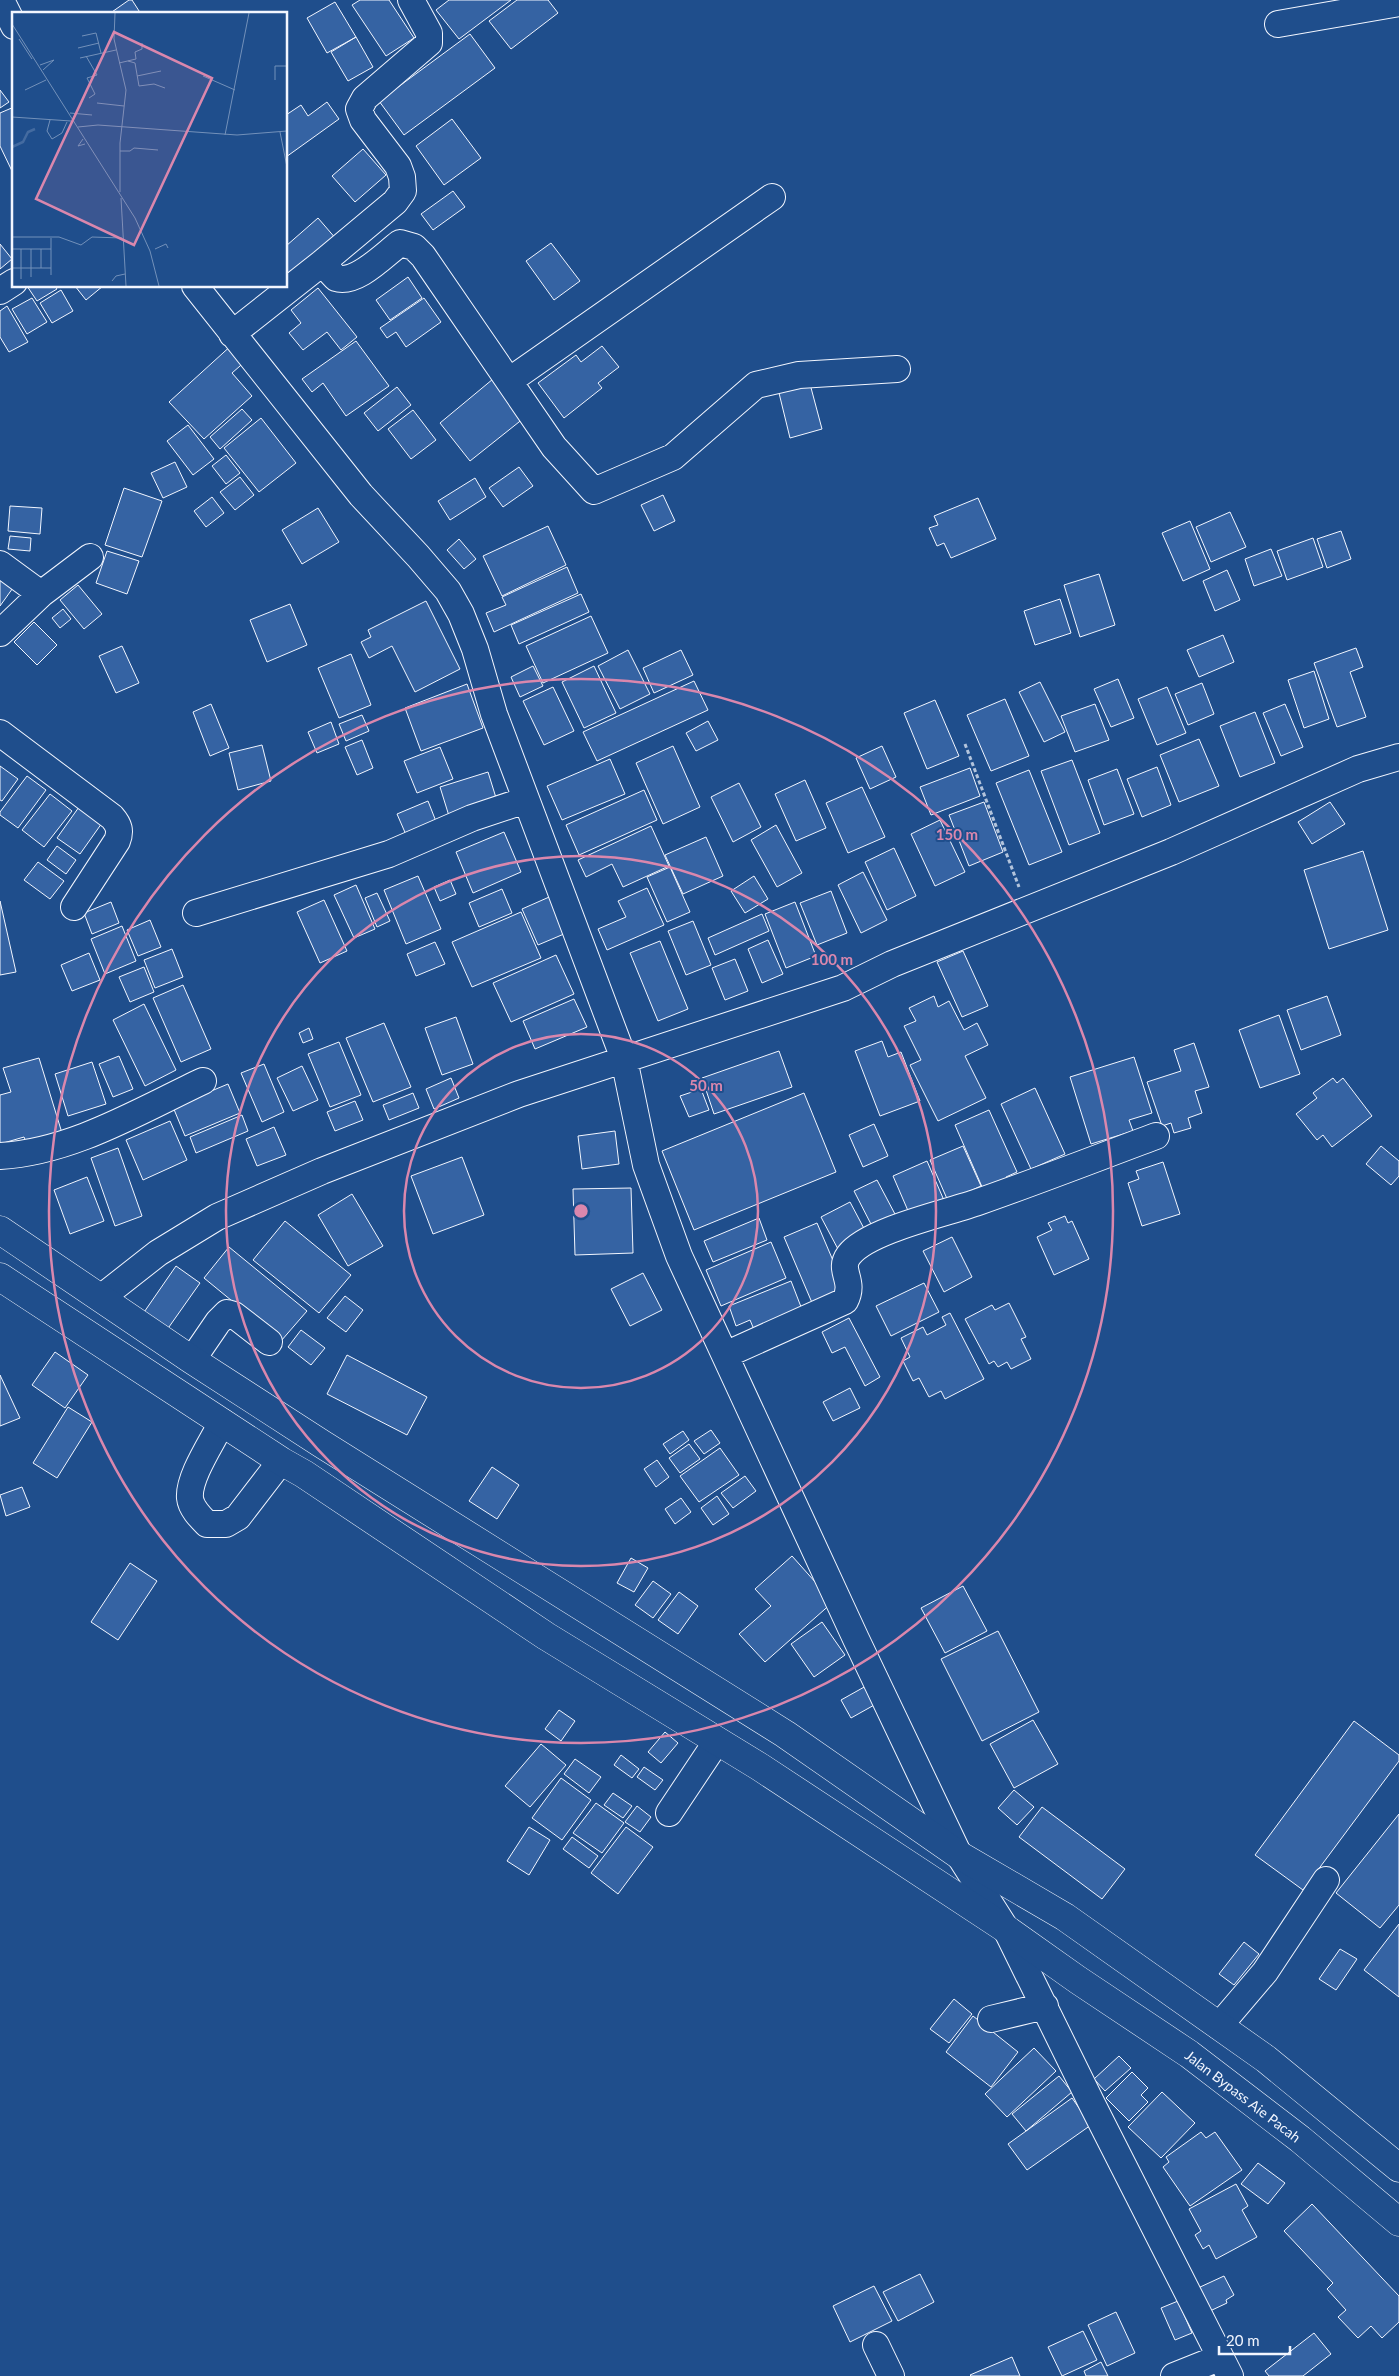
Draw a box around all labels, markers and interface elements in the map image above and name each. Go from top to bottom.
inset map [12,12,288,288]
text: 150 m [936,825,978,843]
text: 100 m [811,950,853,968]
text: 50 m [689,1076,723,1094]
centre of rings [572,1202,590,1220]
street label: Jalan Bypass Aie Pacah [1182,2046,1304,2145]
scale bar [1219,2324,1290,2356]
text: 20 m [1226,2331,1260,2349]

